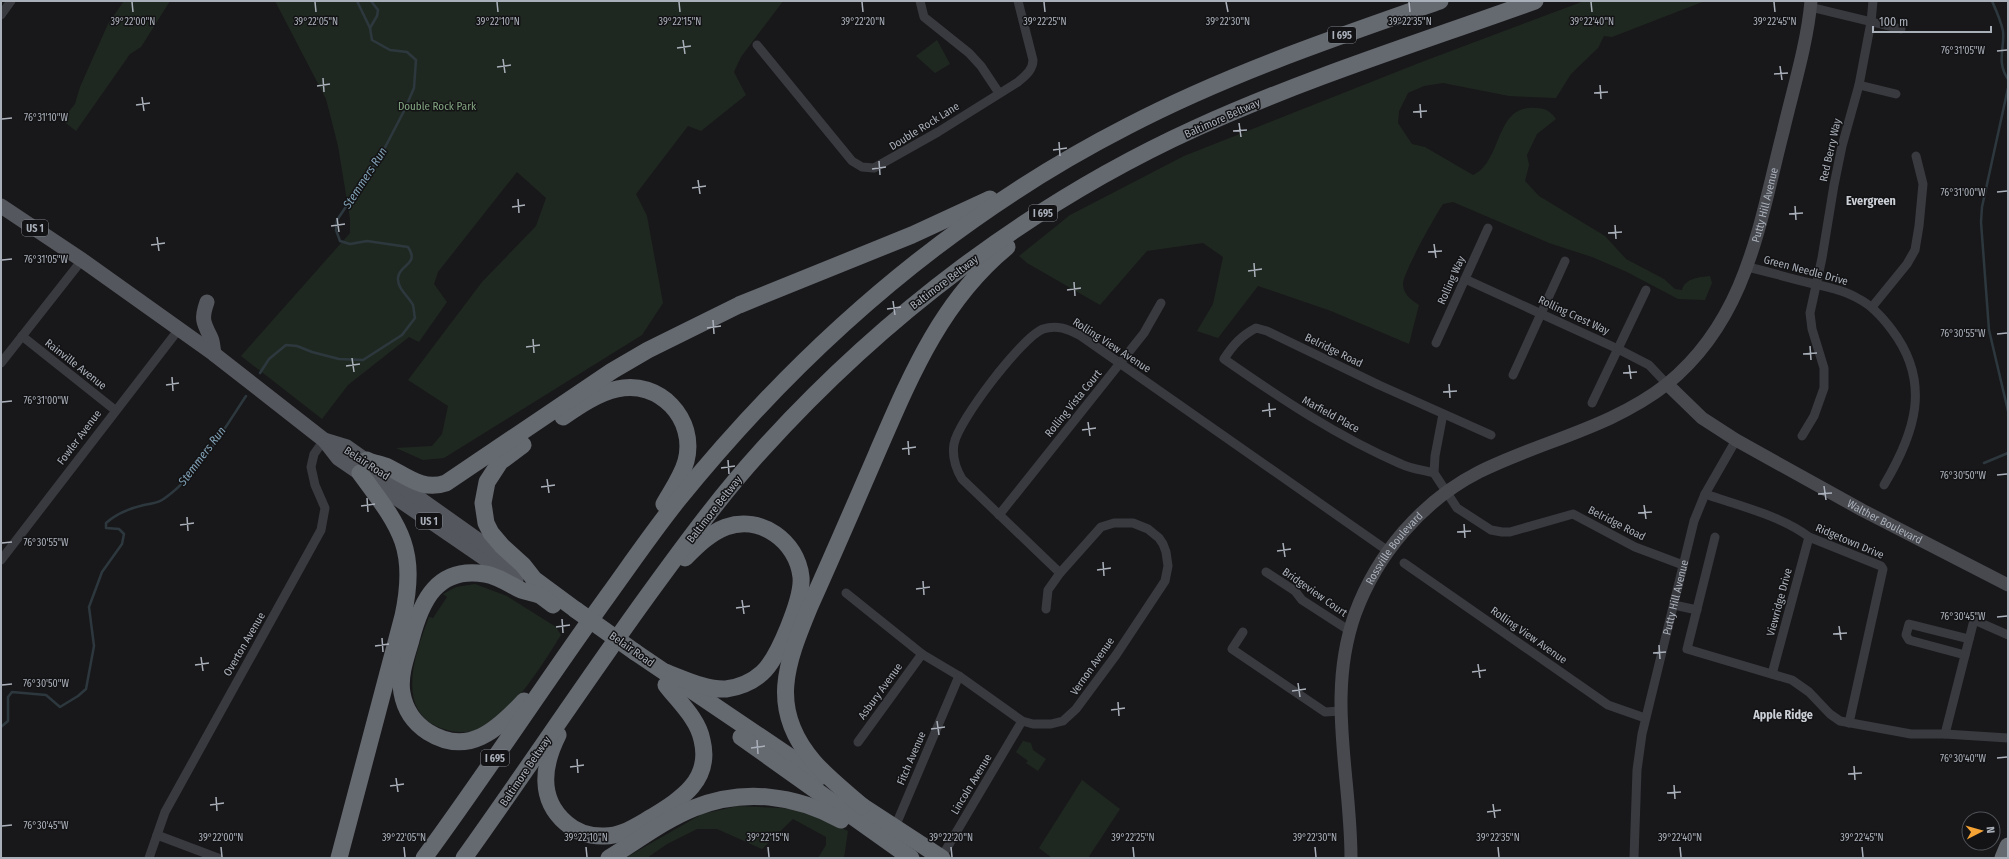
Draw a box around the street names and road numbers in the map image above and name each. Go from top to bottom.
road number: I 695 [1328,27,1356,43]
street label: Baltimore Beltway [1182,96,1262,141]
street label: Double Rock Lane [887,100,962,153]
street label: Red Berry Way [1817,117,1844,183]
street label: Putty Hill Avenue [1749,166,1781,244]
road number: I 695 [1029,205,1057,221]
road number: US 1 [22,220,48,236]
street label: Baltimore Beltway [908,253,981,312]
street label: Green Needle Drive [1762,253,1849,288]
street label: Rolling Way [1435,254,1468,307]
street label: Rolling Crest Way [1536,293,1612,338]
street label: Rolling View Avenue [1070,315,1153,375]
street label: Belridge Road [1303,331,1365,370]
street label: Rainville Avenue [42,336,109,392]
street label: Rolling Vista Court [1042,367,1105,440]
street label: Marfield Place [1300,393,1362,435]
street label: Fowler Avenue [55,407,104,467]
street label: Belair Road [342,444,392,483]
street label: Baltimore Beltway [684,473,745,545]
street label: Walther Boulevard [1845,497,1924,547]
street label: Belridge Road [1586,503,1648,543]
street label: Rossville Boulevard [1363,509,1426,587]
road number: US 1 [416,513,442,529]
street label: Ridgetown Drive [1814,521,1886,562]
street label: Putty Hill Avenue [1660,559,1691,636]
street label: Bridgeview Court [1280,565,1350,620]
street label: Viewridge Drive [1764,567,1795,638]
street label: Rolling View Avenue [1488,604,1569,667]
street label: Overton Avenue [221,610,268,679]
street label: Belair Road [607,629,657,670]
street label: Vernon Avenue [1068,635,1117,698]
street label: Asbury Avenue [856,661,905,722]
street label: Fitch Avenue [894,730,929,787]
street label: Baltimore Beltway [497,734,554,809]
road number: I 695 [481,750,509,766]
street label: Lincoln Avenue [948,752,995,817]

